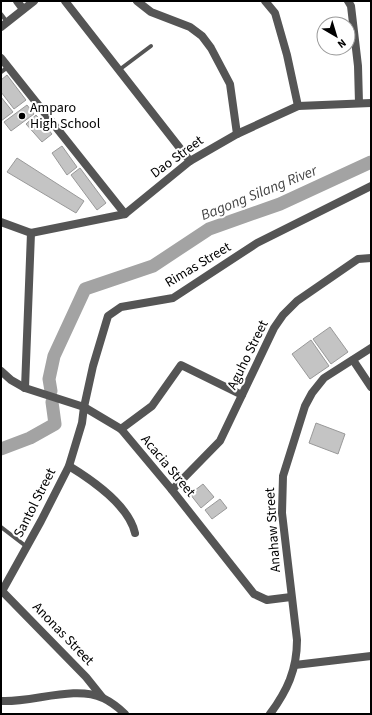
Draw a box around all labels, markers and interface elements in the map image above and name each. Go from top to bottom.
north arrow [316,16,356,56]
text: N [334,35,349,52]
place label: Amparo High School [30,98,101,134]
marker: Amparo High School [17,111,27,121]
street label: Dao Street [146,131,208,183]
water label: Bagong Silang River [198,160,321,226]
street label: Rimas Street [161,237,235,293]
street label: Aguho Street [222,317,274,393]
street label: Acacia Street [136,431,200,502]
street label: Santol Street [9,464,61,541]
street label: Anahaw Street [260,487,286,573]
street label: Anonas Street [28,598,99,670]

